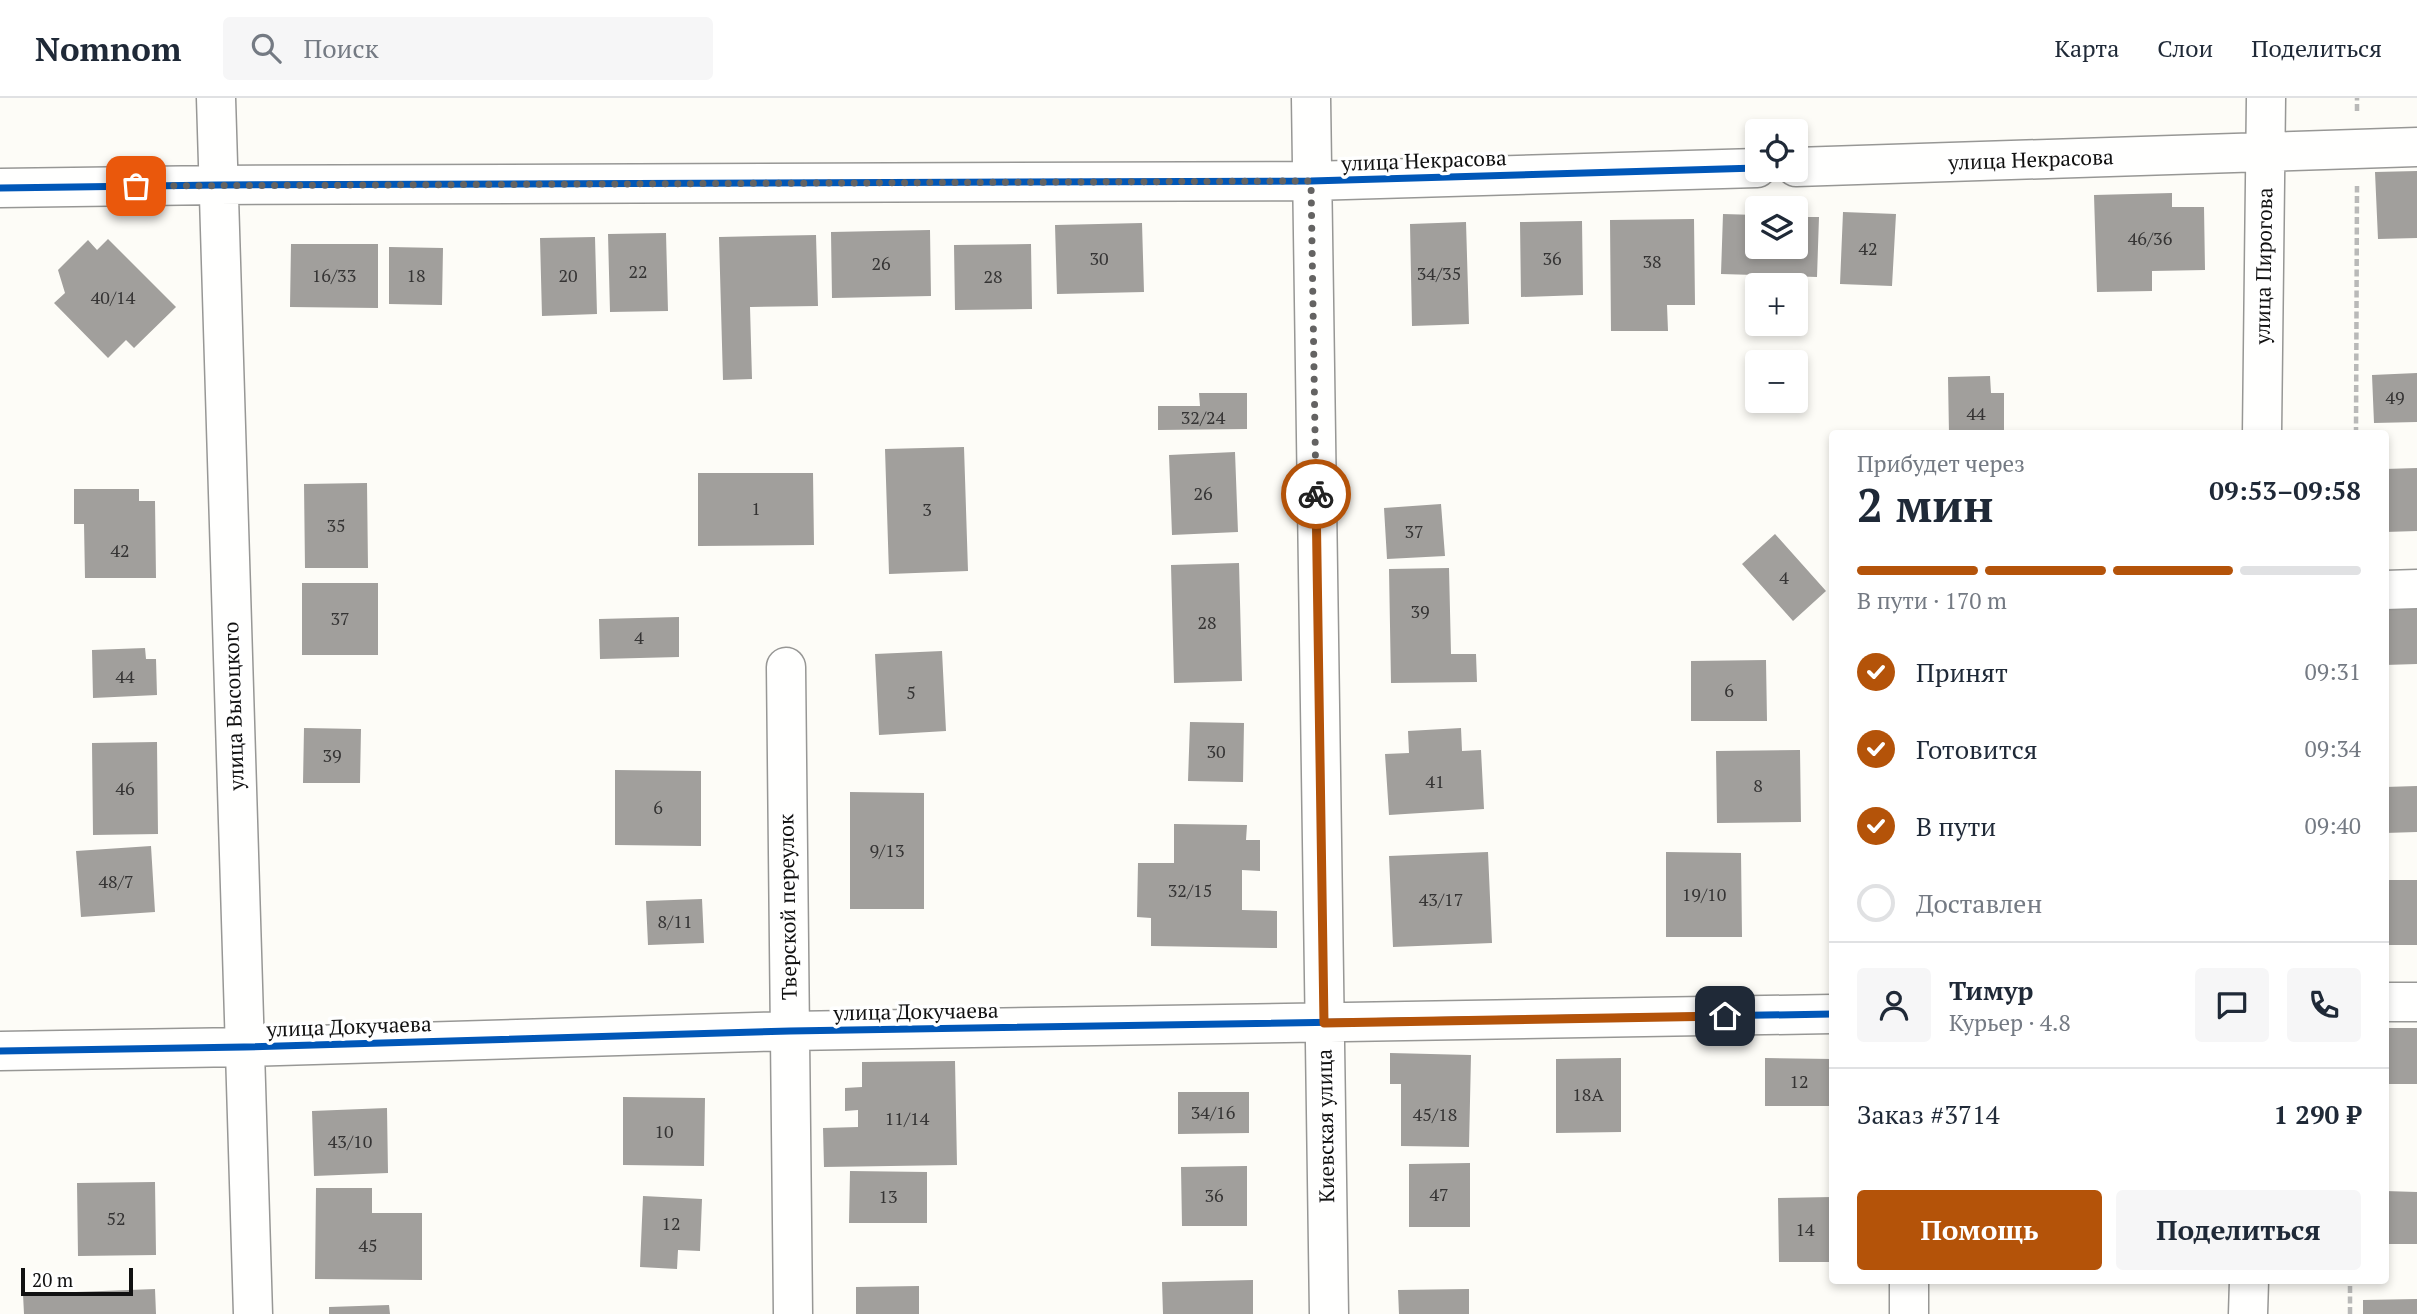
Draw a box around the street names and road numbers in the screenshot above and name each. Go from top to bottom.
street label: улица Некрасова [1947,142,2114,176]
street label: улица Некрасова [1340,143,1507,177]
street label: улица Пирогова [2248,187,2278,346]
street label: улица Высоцкого [216,621,250,792]
street label: Тверской переулок [771,813,803,1000]
street label: улица Докучаева [832,996,999,1026]
street label: улица Докучаева [265,1009,432,1043]
street label: Киевская улица [1310,1048,1340,1203]

